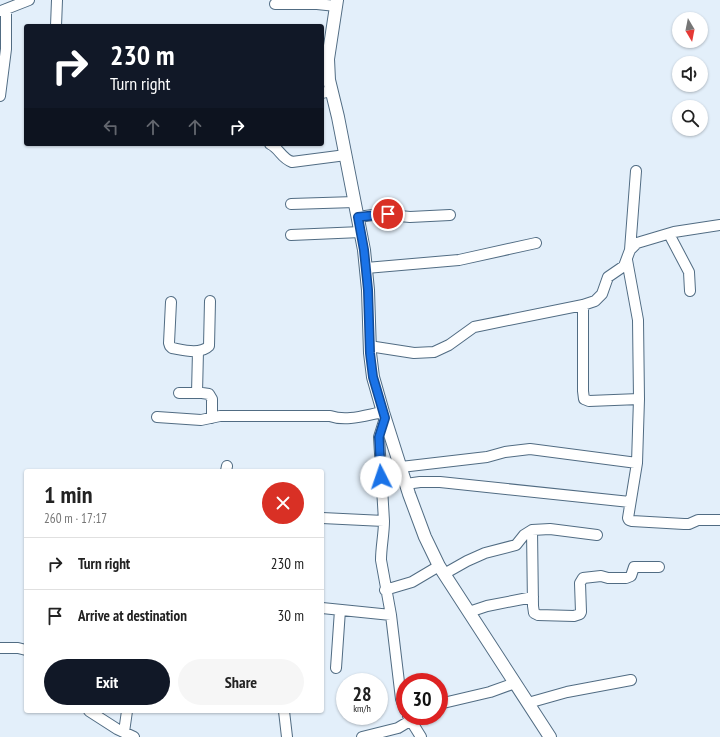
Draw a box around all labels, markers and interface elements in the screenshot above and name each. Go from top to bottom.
north arrow [672,12,708,48]
map controls [672,12,708,136]
text: 230 m [110,36,174,73]
icon: right [44,40,96,92]
button: sound [672,56,708,92]
text: Turn right [110,72,170,95]
button: search [672,100,708,136]
icon: left [100,116,122,138]
icon: ahead [142,116,164,138]
icon: ahead [184,116,206,138]
icon: right [226,116,248,138]
pin [371,197,405,231]
icon: arrive [377,203,399,225]
position arrow [360,456,402,498]
text: 1 min [44,479,92,510]
button: close [262,482,304,524]
text: 260 m · 17:17 [44,510,107,527]
icon: right [44,553,66,575]
text: Turn right [78,554,130,573]
text: 230 m [271,554,304,573]
icon: arrive [44,605,66,627]
text: Arrive at destination [78,606,187,625]
text: 30 m [278,606,304,625]
button: Exit [44,659,170,705]
button: Share [178,659,304,705]
speed limit sign: 30 [396,673,448,725]
text: 28 [352,681,372,707]
text: km/h [353,702,371,715]

